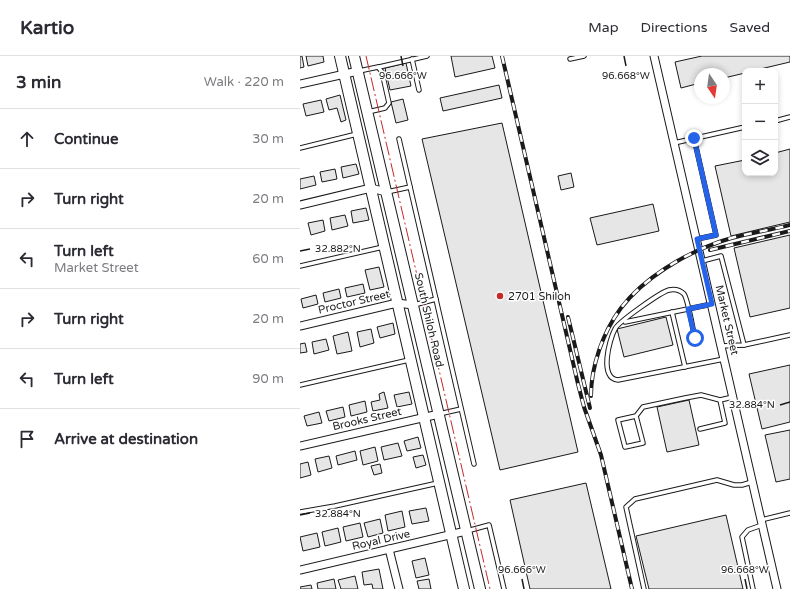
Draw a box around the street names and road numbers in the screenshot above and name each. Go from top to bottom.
street label: South Shiloh Road [412,271,446,369]
street label: Market Street [713,284,741,356]
street label: Proctor Street [317,287,391,317]
street label: Brooks Street [331,405,403,433]
street label: Royal Drive [351,527,411,553]

